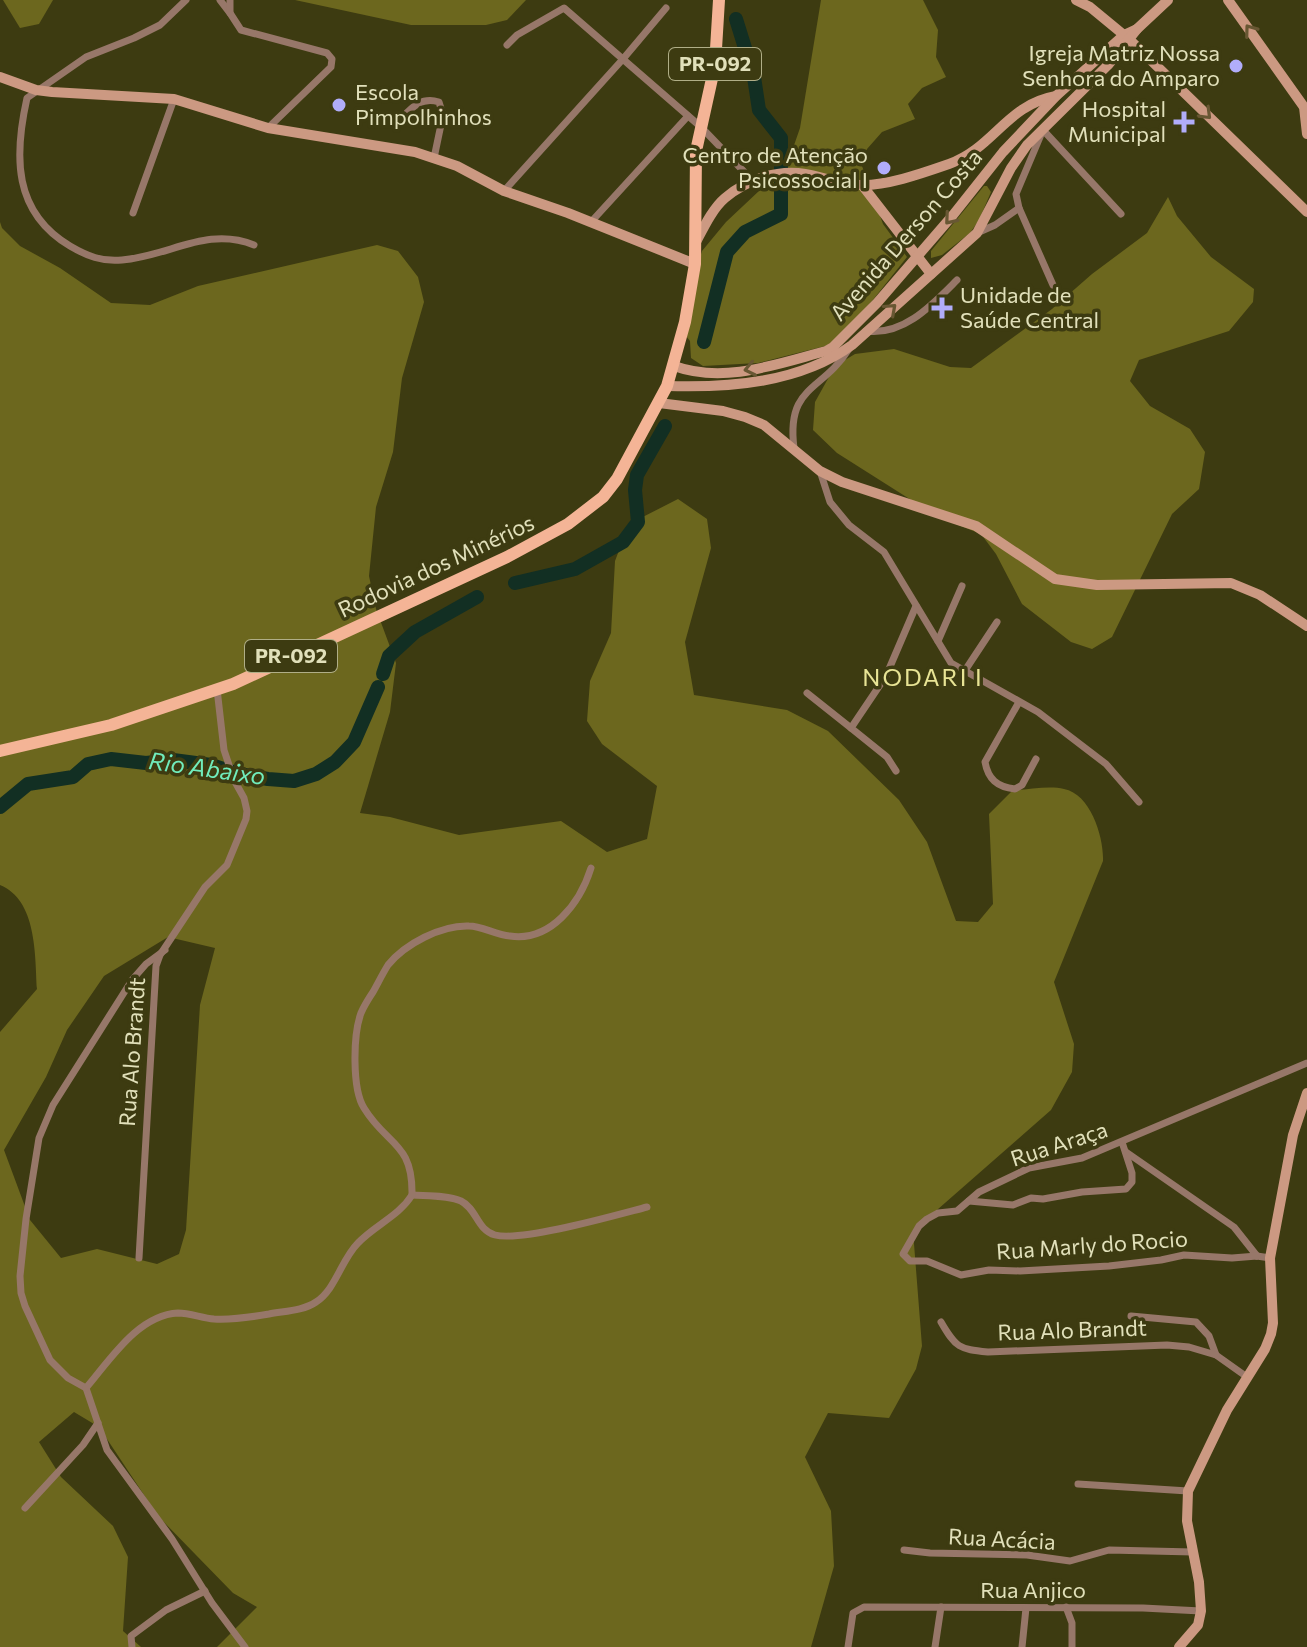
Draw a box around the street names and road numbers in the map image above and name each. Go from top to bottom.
road number: PR-092 [669,48,761,80]
street label: Avenida Derson Costa [824,143,987,326]
street label: Rodovia dos Minérios [333,508,538,623]
road number: PR-092 [245,640,337,672]
street label: Rua Alo Brandt [113,977,150,1127]
street label: Rua Araça [1007,1115,1111,1172]
street label: Rua Marly do Rocio [995,1224,1189,1265]
street label: Rua Alo Brandt [997,1313,1147,1346]
street label: Rua Acácia [948,1522,1056,1555]
street label: Rua Anjico [980,1576,1086,1603]

